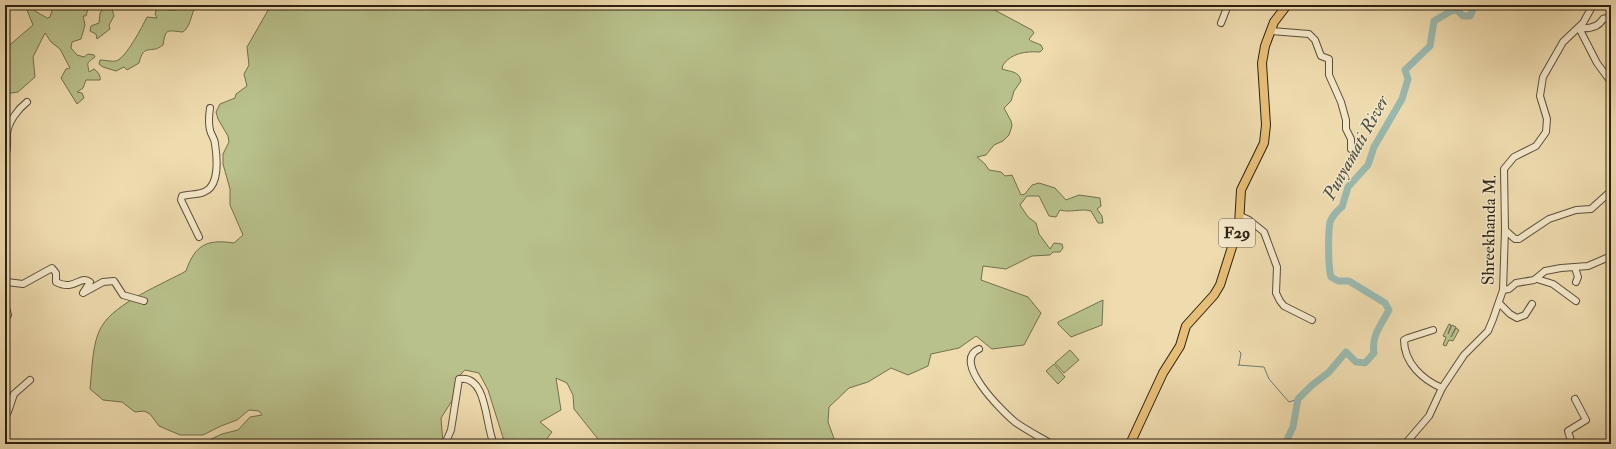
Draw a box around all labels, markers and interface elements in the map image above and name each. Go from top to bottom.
water label: Punyamati River [1317,91,1395,205]
street label: Shreekhanda M. [1478,175,1500,285]
road number: F29 [1219,219,1255,247]

